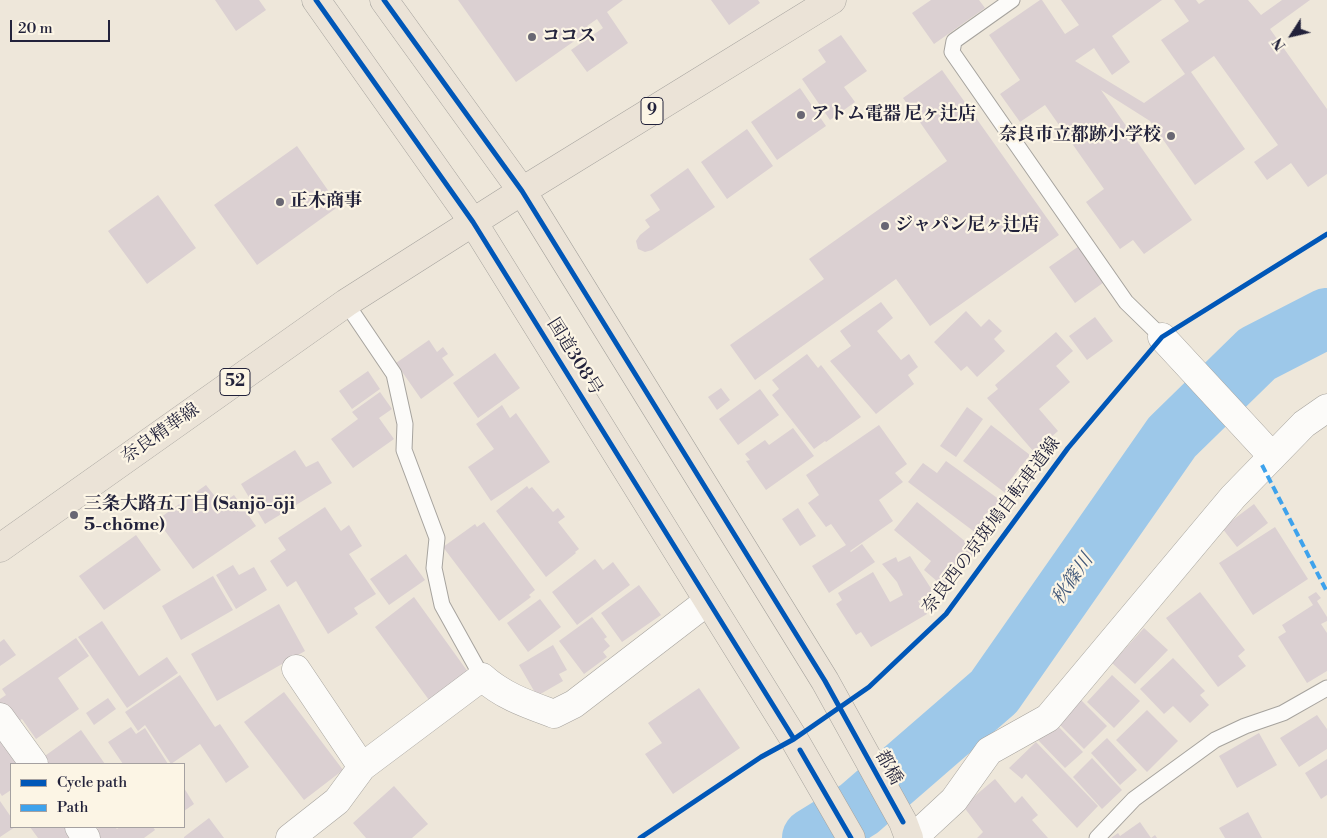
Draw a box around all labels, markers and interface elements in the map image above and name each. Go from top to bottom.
scale bar [12,10,112,42]
north arrow [1267,10,1317,60]
text: 20 m [18,19,53,38]
place label: ココス [542,26,596,48]
marker: ココス [526,31,538,43]
text: N [1269,34,1290,53]
road number: 9 [641,98,663,124]
place label: アトム電器 尼ヶ辻店 [811,104,976,126]
marker: アトム電器 尼ヶ辻店 [795,109,807,121]
place label: 奈良市立都跡小学校 [999,125,1161,147]
marker: 奈良市立都跡小学校 [1165,130,1177,142]
place label: 正木商事 [290,191,362,213]
marker: 正木商事 [274,196,286,208]
place label: ジャパン尼ヶ辻店 [895,215,1039,237]
marker: ジャパン尼ヶ辻店 [879,220,891,232]
street label: 国道308号 [542,314,606,400]
road number: 52 [220,368,250,396]
street label: 奈良精華線 [118,399,204,469]
street label: 奈良西の京斑鳩自転車道線 [918,433,1066,619]
place label: 三条大路五丁目 (Sanjō-ōji 5-chōme) [84,494,295,536]
marker: 三条大路五丁目 (Sanjō-ōji 5-chōme) [68,509,80,521]
water label: 秋篠川 [1047,550,1099,610]
street label: 都橋 [870,747,906,789]
legend [10,763,185,828]
text: Cycle path [57,773,127,792]
text: Path [57,798,89,817]

